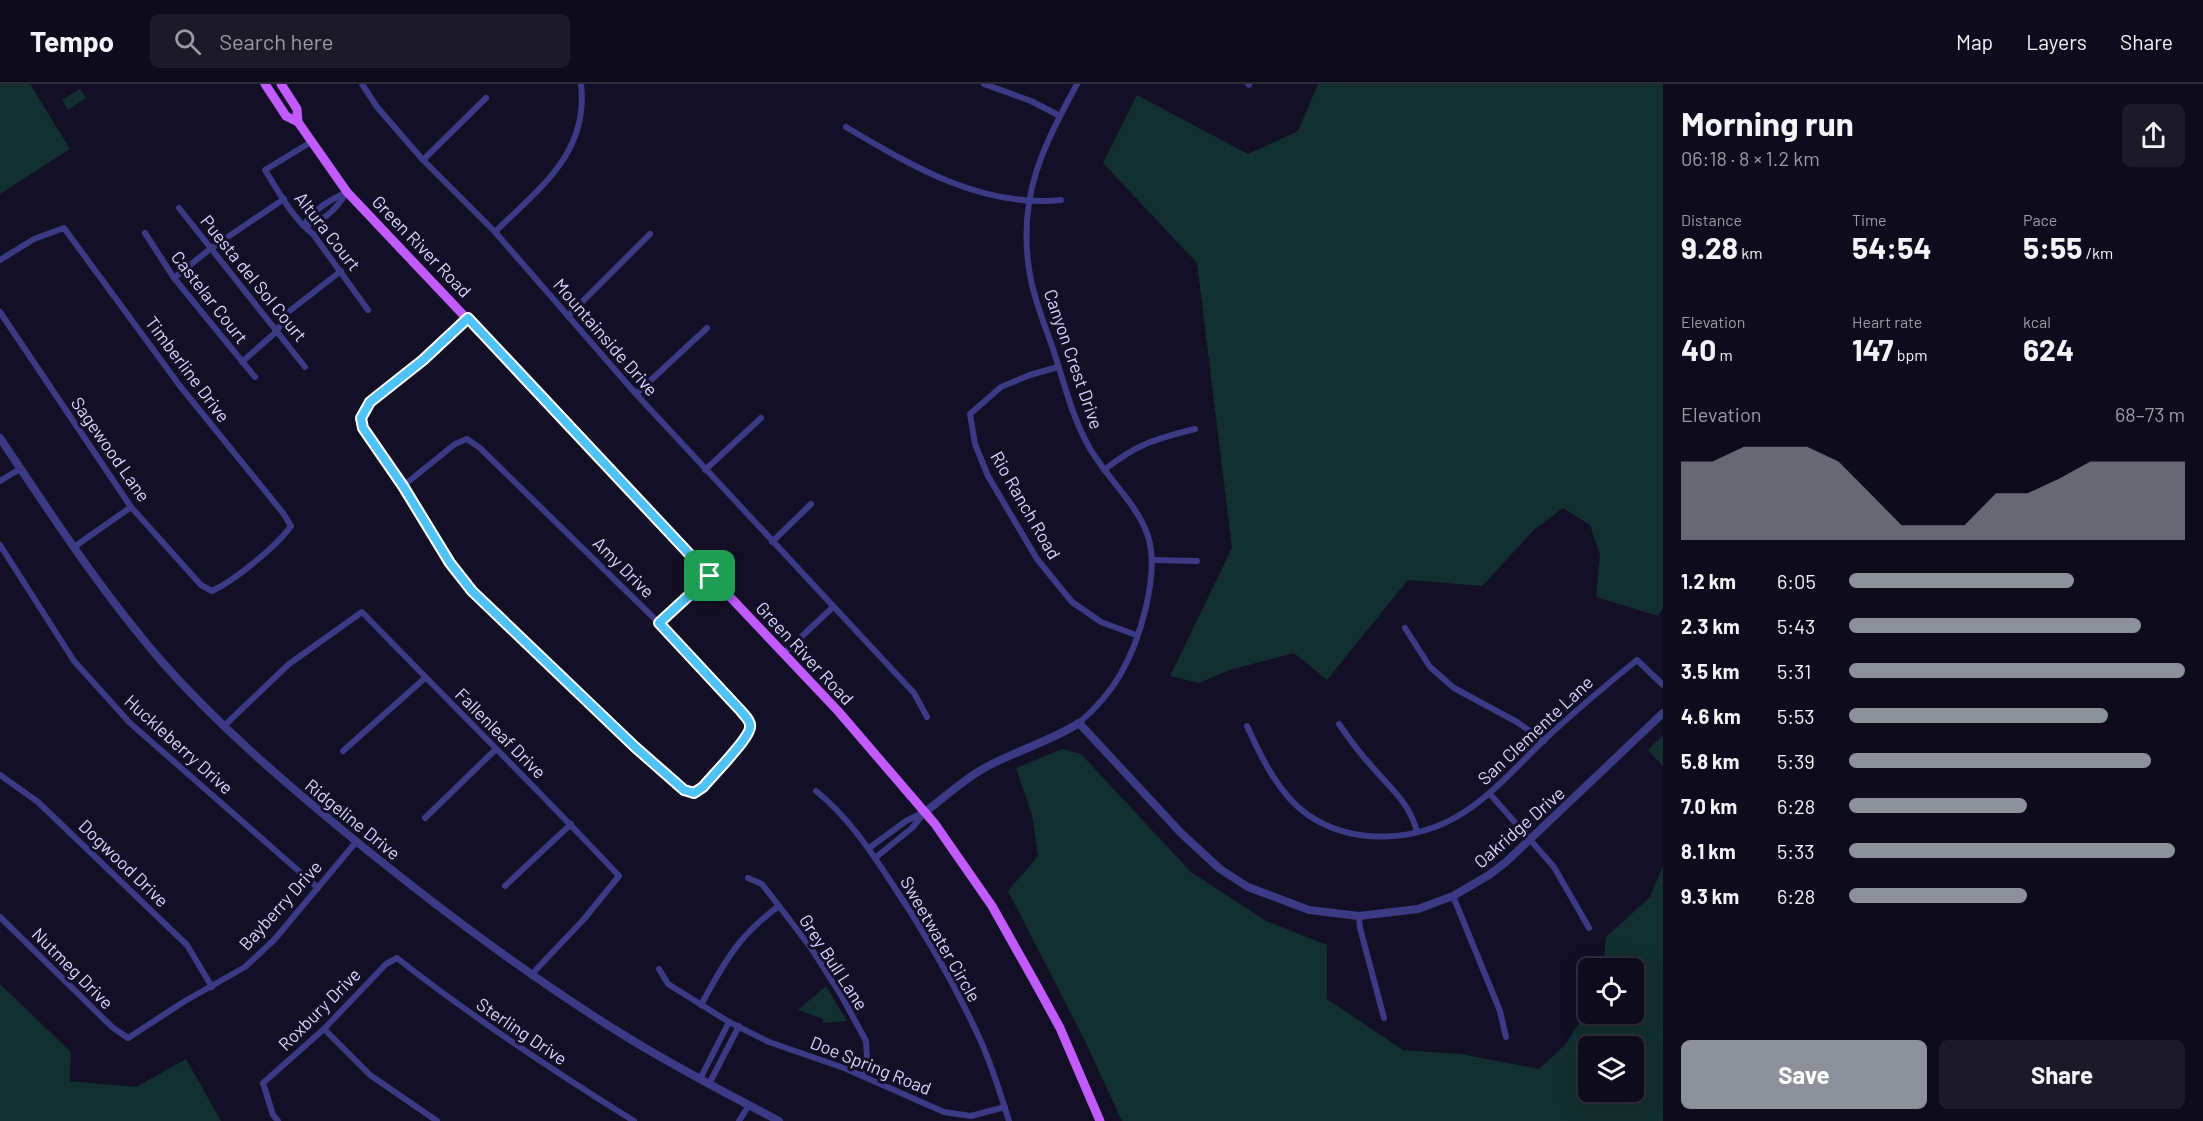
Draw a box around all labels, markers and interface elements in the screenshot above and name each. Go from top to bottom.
search box [150,14,570,68]
text: Tempo [30,24,114,58]
icon: search [171,25,204,58]
text: Search here [219,28,333,54]
text: Map [1956,29,1993,54]
text: Layers [2026,29,2087,54]
text: Share [2120,29,2173,54]
text: Morning run [1681,103,1854,143]
button: share [2122,104,2185,167]
text: 06:18 · 8 × 1.2 km [1681,146,1820,170]
street label: Altura Court [290,187,366,275]
street label: Green River Road [368,190,476,302]
street label: Puesta del Sol Court [196,210,312,346]
text: Distance [1681,210,1742,229]
text: Time [1852,210,1887,229]
text: Pace [2023,210,2057,229]
text: 9.28 [1681,229,1738,265]
text: 54:54 [1852,229,1932,265]
text: 5:55 [2023,229,2082,265]
text: km [1738,243,1763,262]
text: /km [2082,243,2113,262]
street label: Castelar Court [167,246,253,348]
street label: Mountainside Drive [549,274,663,400]
street label: Canyon Crest Drive [1040,286,1108,432]
street label: Timberline Drive [141,312,235,426]
text: Elevation [1681,312,1745,331]
text: Heart rate [1852,312,1922,331]
text: kcal [2023,312,2051,331]
text: 40 [1681,331,1716,367]
text: 147 [1852,331,1894,367]
text: 624 [2023,331,2074,367]
text: m [1716,345,1733,364]
text: bpm [1894,345,1928,364]
street label: Sagewood Lane [67,392,155,506]
text: Elevation [1681,402,1762,426]
text: 68–73 m [2115,402,2185,426]
street label: Rio Ranch Road [986,447,1066,563]
street label: Amy Drive [589,532,659,602]
pin [684,550,735,601]
icon: arrive [693,559,726,592]
text: 1.2 km [1681,569,1736,593]
text: 6:05 [1777,569,1816,593]
street label: Green River Road [751,597,859,709]
text: 2.3 km [1681,614,1740,638]
text: 5:43 [1777,614,1815,638]
text: 3.5 km [1681,659,1739,683]
text: 5:31 [1777,659,1811,683]
street label: San Clemente Lane [1473,671,1597,789]
street label: Fallenleaf Drive [451,683,551,783]
street label: Huckleberry Drive [120,690,238,798]
text: 4.6 km [1681,704,1741,728]
text: 5:53 [1777,704,1815,728]
text: 5.8 km [1681,749,1739,773]
text: 5:39 [1777,749,1815,773]
street label: Ridgeline Drive [301,774,405,864]
street label: Oakridge Drive [1469,782,1569,872]
text: 7.0 km [1681,794,1737,818]
text: 6:28 [1777,794,1815,818]
street label: Dogwood Drive [74,815,174,911]
text: 8.1 km [1681,839,1736,863]
text: 5:33 [1777,839,1815,863]
street label: Bayberry Drive [234,855,326,955]
street label: Sweetwater Circle [896,872,986,1006]
text: 9.3 km [1681,884,1739,908]
text: 6:28 [1777,884,1815,908]
street label: Grey Bull Lane [795,910,873,1014]
street label: Nutmeg Drive [28,923,118,1013]
map controls [1578,958,1644,1102]
button: locate [1578,958,1644,1024]
street label: Roxbury Drive [273,963,365,1055]
street label: Sterling Drive [472,993,572,1069]
street label: Doe Spring Road [807,1031,935,1099]
button: layers [1578,1036,1644,1102]
button: Save [1681,1040,1927,1109]
button: Share [1939,1040,2185,1109]

